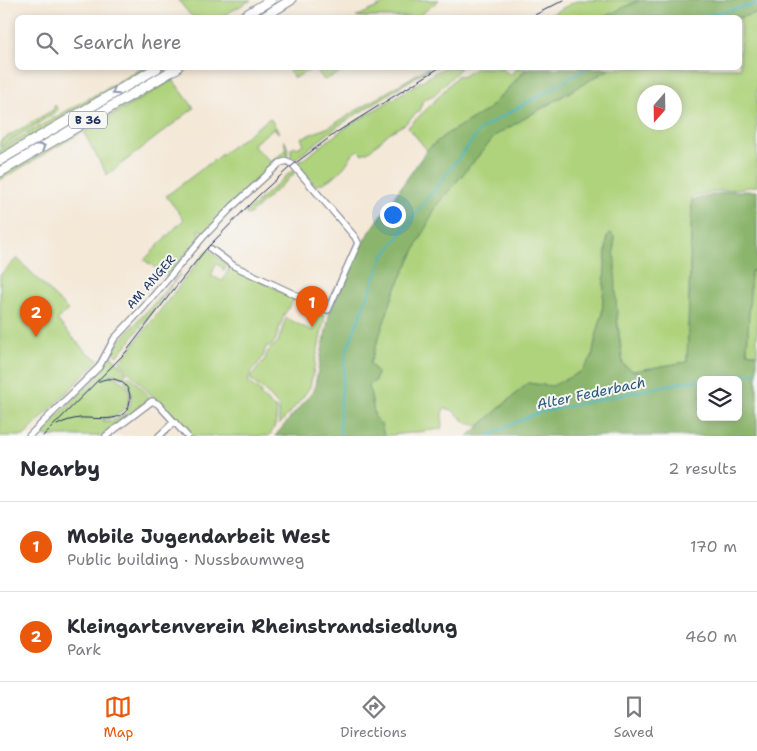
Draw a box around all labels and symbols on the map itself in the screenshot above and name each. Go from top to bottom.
north arrow [637,85,682,130]
one-way arrow [111,86,120,96]
road number: B 36 [69,112,107,128]
one-way arrow [36,144,45,154]
your location [380,202,406,228]
street label: AM ANGER [123,252,179,312]
pin: 1 [296,286,328,327]
pin: 2 [20,296,52,337]
water label: Alter Federbach [535,373,647,413]

